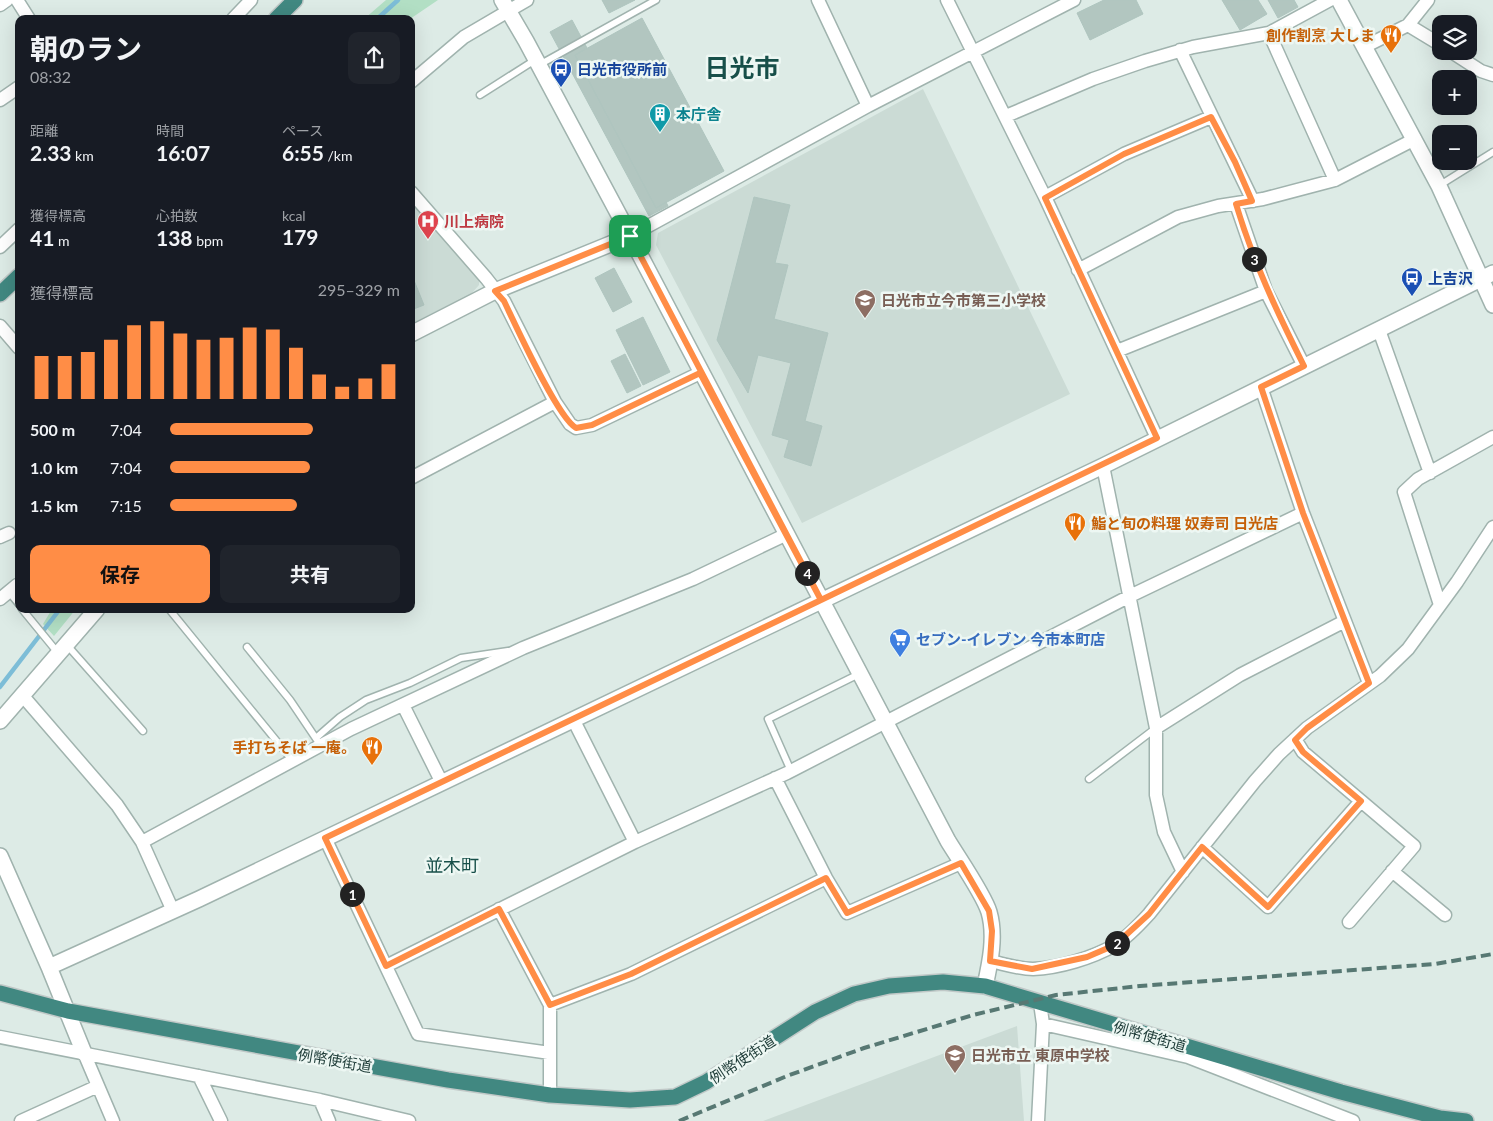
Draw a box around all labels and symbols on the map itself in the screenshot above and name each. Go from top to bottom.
restaurant icon: 創作割烹 大しま [1379,23,1403,54]
place label: 創作割烹 大しま [1266,26,1375,44]
district label: 日光市 [704,52,780,82]
bus stop icon: 日光市役所前 [549,57,573,88]
place label: 日光市役所前 [577,60,667,78]
building icon: 本庁舎 [648,102,672,133]
place label: 本庁舎 [676,105,722,123]
hospital icon: 川上病院 [416,209,440,240]
place label: 川上病院 [444,212,504,230]
pin [609,215,651,257]
pin: 3 [1242,246,1266,272]
bus stop icon: 上吉沢 [1400,266,1424,297]
place label: 上吉沢 [1428,269,1473,287]
school or university icon: 日光市立今市第三小学校 [853,288,877,319]
place label: 日光市立今市第三小学校 [881,291,1046,309]
restaurant icon: 鮨と旬の料理 奴寿司 日光店 [1063,511,1087,542]
place label: 鮨と旬の料理 奴寿司 日光店 [1091,514,1278,532]
pin: 4 [794,560,820,586]
supermarket icon: セブン-イレブン 今市本町店 [888,627,912,658]
place label: セブン-イレブン 今市本町店 [916,630,1105,648]
restaurant icon: 手打ちそば 一庵。 [360,735,384,766]
place label: 手打ちそば 一庵。 [232,738,356,756]
district label: 並木町 [425,854,479,876]
pin: 1 [340,882,364,906]
pin: 2 [1104,930,1130,956]
street label: 例幣使街道 [1111,1017,1189,1055]
street label: 例幣使街道 [706,1031,778,1087]
school or university icon: 日光市立 東原中学校 [943,1043,967,1074]
street label: 例幣使街道 [296,1045,374,1075]
place label: 日光市立 東原中学校 [971,1046,1110,1064]

